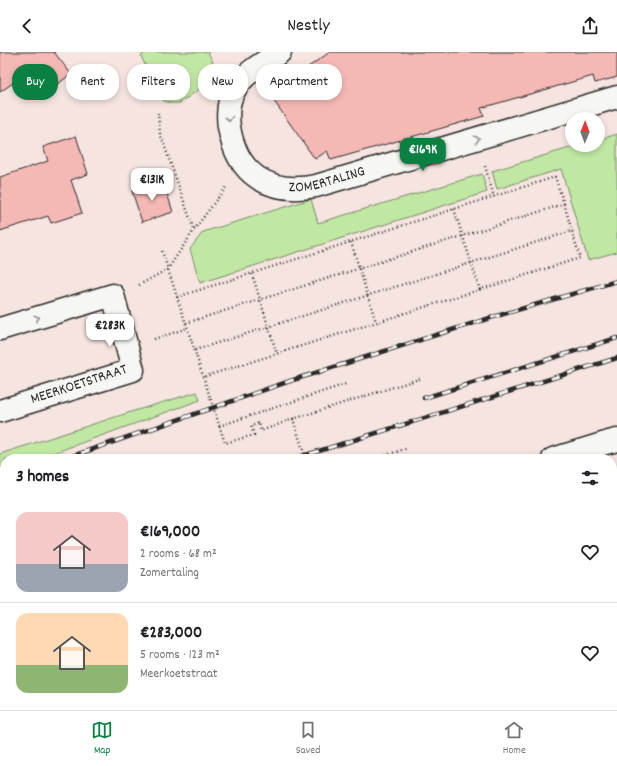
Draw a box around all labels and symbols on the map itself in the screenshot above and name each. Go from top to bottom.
north arrow [565,112,605,152]
one-way arrow [224,116,233,122]
one-way arrow [473,135,480,144]
pin: €169K [395,138,451,172]
street label: ZOMERTALING [288,161,368,199]
pin: €131K [124,168,180,202]
one-way arrow [34,314,41,323]
pin: €283K [82,314,138,348]
street label: MEERKOETSTRAAT [28,359,130,411]

